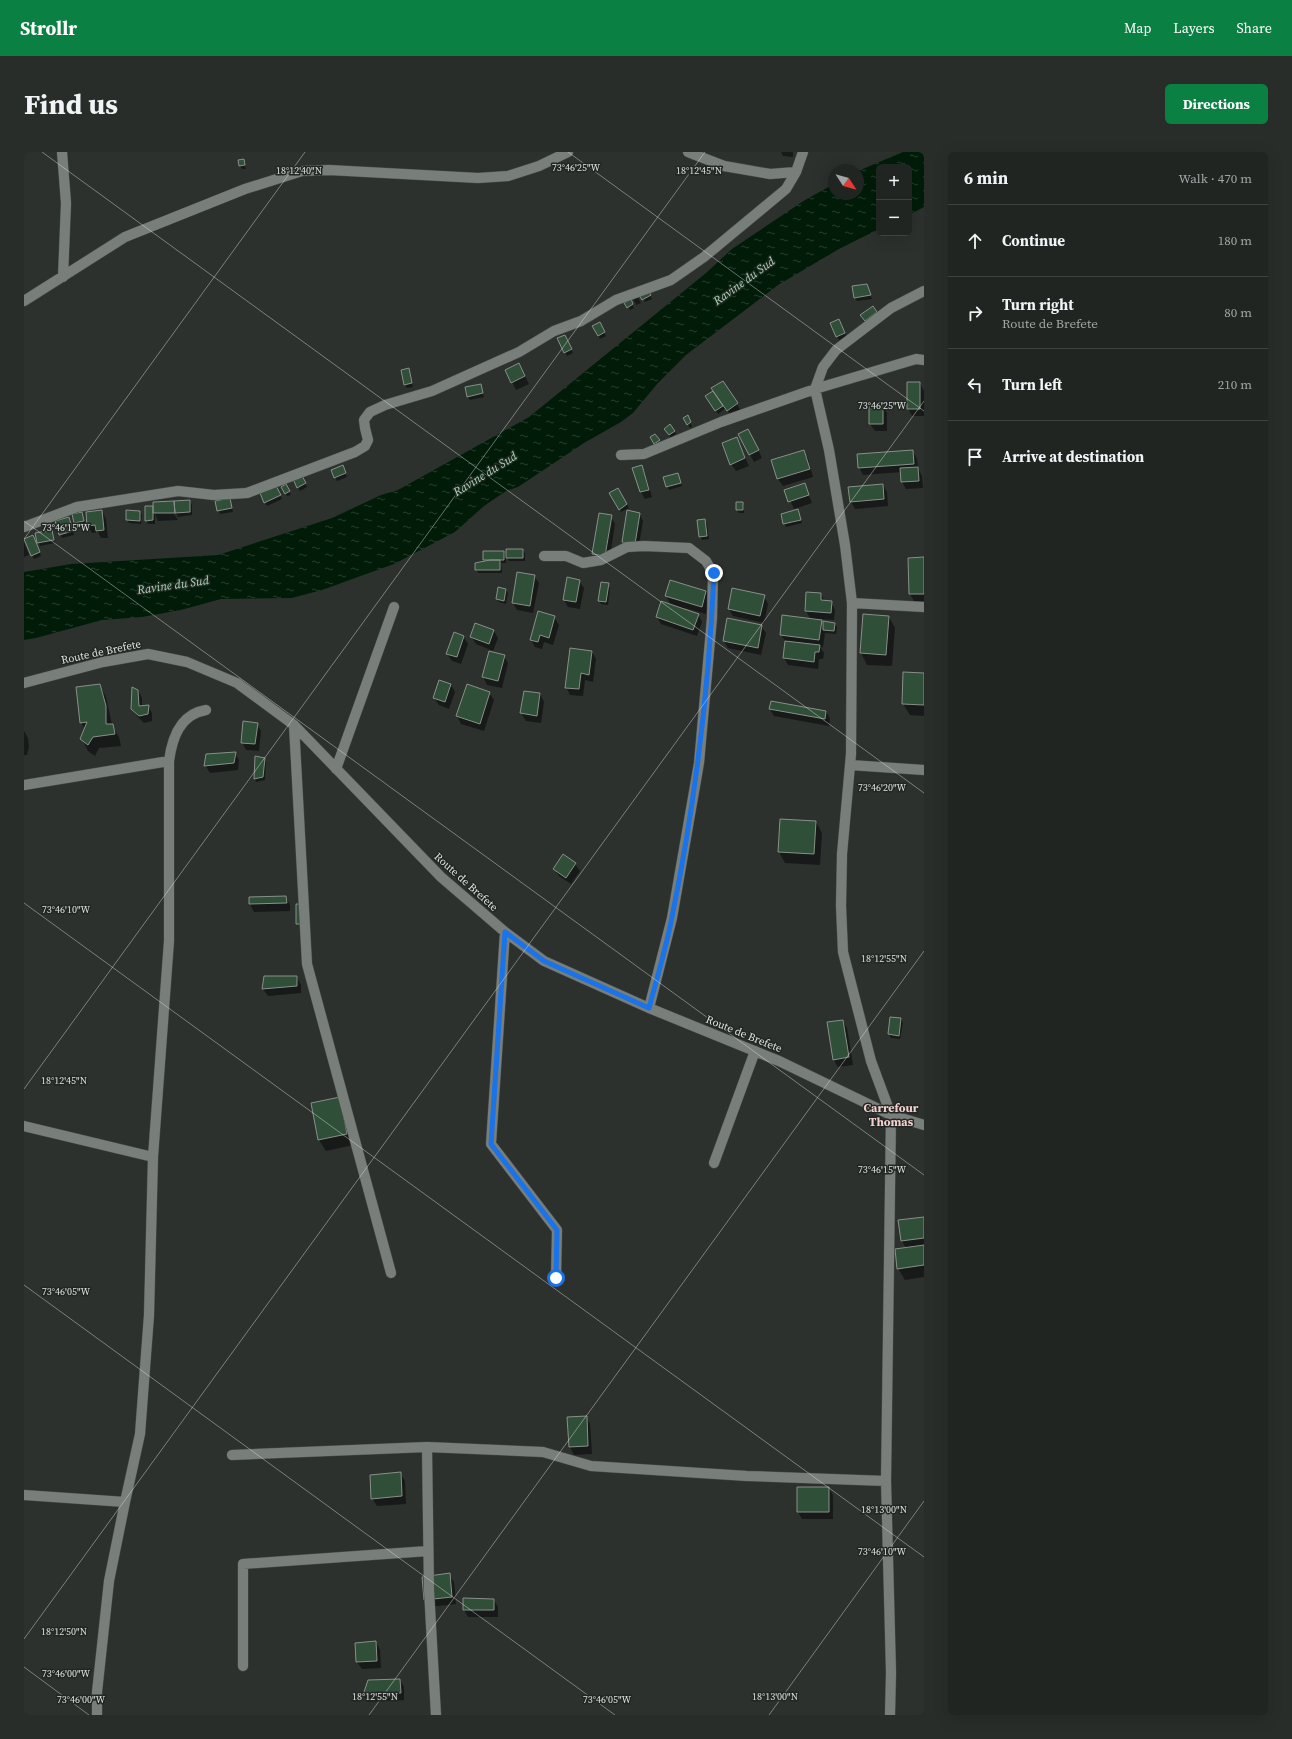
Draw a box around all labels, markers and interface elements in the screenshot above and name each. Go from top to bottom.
text: Strollr [20,15,77,41]
text: Map [1124,18,1151,38]
text: Layers [1173,18,1215,38]
text: Share [1237,18,1272,38]
button: Directions [1165,84,1268,124]
text: Find us [24,85,118,123]
text: 73°46'25"W [552,161,601,174]
text: 18°12'40"N [276,164,322,177]
text: 18°12'45"N [676,164,722,177]
north arrow [828,164,864,200]
map controls [876,164,912,236]
button: + [876,164,912,200]
text: 6 min [964,166,1008,190]
text: Walk · 470 m [1179,170,1252,187]
button: − [876,200,912,236]
icon: ahead [964,230,986,252]
text: Continue [1002,230,1065,251]
text: 180 m [1218,232,1252,249]
water label: Ravine du Sud [709,253,779,309]
text: Turn right [1002,294,1074,315]
icon: right [964,302,986,324]
text: 80 m [1224,304,1252,321]
text: Route de Brefete [1002,315,1098,332]
icon: left [964,374,986,396]
text: Turn left [1002,374,1062,395]
text: 210 m [1218,376,1252,393]
text: 73°46'25"W [858,399,907,412]
icon: arrive [964,446,986,468]
text: Arrive at destination [1002,446,1144,467]
water label: Ravine du Sud [449,448,521,500]
text: 73°46'15"W [42,521,91,534]
route end [705,564,723,582]
water label: Ravine du Sud [135,572,211,598]
street label: Route de Brefete [60,636,143,668]
text: 73°46'20"W [858,781,907,794]
street label: Route de Brefete [431,849,501,915]
text: 73°46'10"W [42,903,91,916]
text: 18°12'55"N [861,952,907,965]
street label: Route de Brefete [704,1012,785,1056]
text: 18°12'45"N [41,1074,87,1087]
district label: Carrefour Thomas [864,1100,919,1130]
text: 73°46'15"W [858,1163,907,1176]
route start [547,1269,565,1287]
text: 73°46'05"W [42,1285,91,1298]
text: 18°13'00"N [861,1503,907,1516]
text: 73°46'10"W [858,1545,907,1558]
text: 18°12'50"N [41,1625,87,1638]
text: 73°46'00"W [42,1667,91,1680]
text: 18°12'55"N [352,1690,398,1703]
text: 18°13'00"N [752,1690,798,1703]
text: 73°46'00"W [57,1693,106,1706]
text: 73°46'05"W [583,1693,632,1706]

